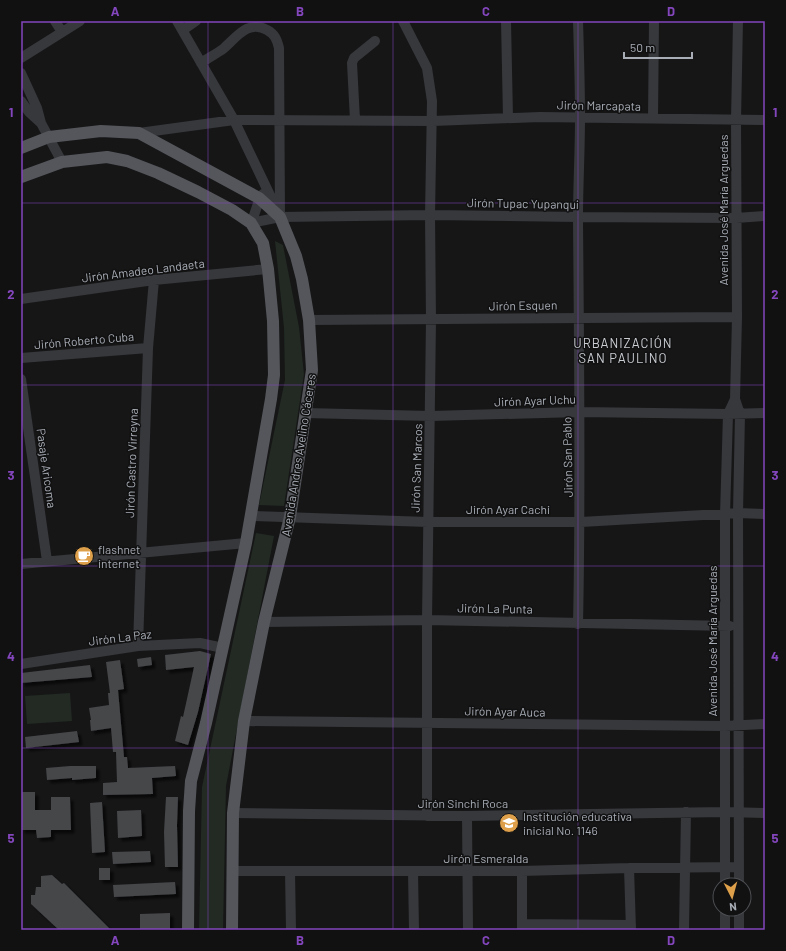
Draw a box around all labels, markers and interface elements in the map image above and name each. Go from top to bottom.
text: A [111,3,120,19]
text: B [296,3,304,19]
text: C [482,3,490,19]
text: D [667,3,675,19]
scale bar [624,34,692,60]
text: 50 m [630,40,655,54]
street label: Jirón Marcapata [557,97,641,113]
text: 1 [9,104,13,120]
text: 1 [773,104,777,120]
street label: Avenida José María Arguedas [716,134,730,285]
street label: Jirón Tupac Yupanqui [467,195,579,211]
street label: Jirón Amadeo Landaeta [81,256,205,284]
text: 2 [7,286,15,302]
text: 2 [771,286,779,302]
street label: Jirón Esquen [489,297,557,313]
street label: Jirón Roberto Cuba [33,329,135,351]
district label: URBANIZACIÓN SAN PAULINO [573,335,673,366]
street label: Avenida Andres Avelino Cáceres [278,372,318,537]
street label: Jirón Ayar Uchu [494,392,576,408]
street label: Jirón Castro Virreyna [122,408,140,518]
street label: Jirón San Pablo [559,417,575,497]
street label: Jirón San Marcos [407,423,425,513]
street label: Pasaje Aricoma [34,427,60,509]
text: 3 [7,467,15,483]
text: 3 [771,467,779,483]
street label: Jirón Ayar Cachi [466,502,550,516]
place label: flashnet internet [98,542,140,570]
cafe icon: flashnet internet [73,545,95,567]
street label: Avenida José María Arguedas [705,565,719,716]
street label: Jirón La Punta [457,600,533,616]
street label: Jirón La Paz [88,626,152,648]
text: 4 [7,648,15,664]
text: 4 [771,648,779,664]
street label: Jirón Ayar Auca [464,703,546,719]
street label: Jirón Sinchi Roca [418,796,508,810]
place label: Institución educativa inicial No. 1146 [523,809,632,837]
school or university icon: Institución educativa inicial No. 1146 [498,812,520,834]
text: 5 [7,830,15,846]
text: 5 [771,830,779,846]
street label: Jirón Esmeralda [444,851,528,865]
north arrow [712,877,752,917]
text: N [729,901,737,914]
text: A [111,932,120,948]
text: B [296,932,304,948]
text: C [482,932,490,948]
text: D [667,932,675,948]

